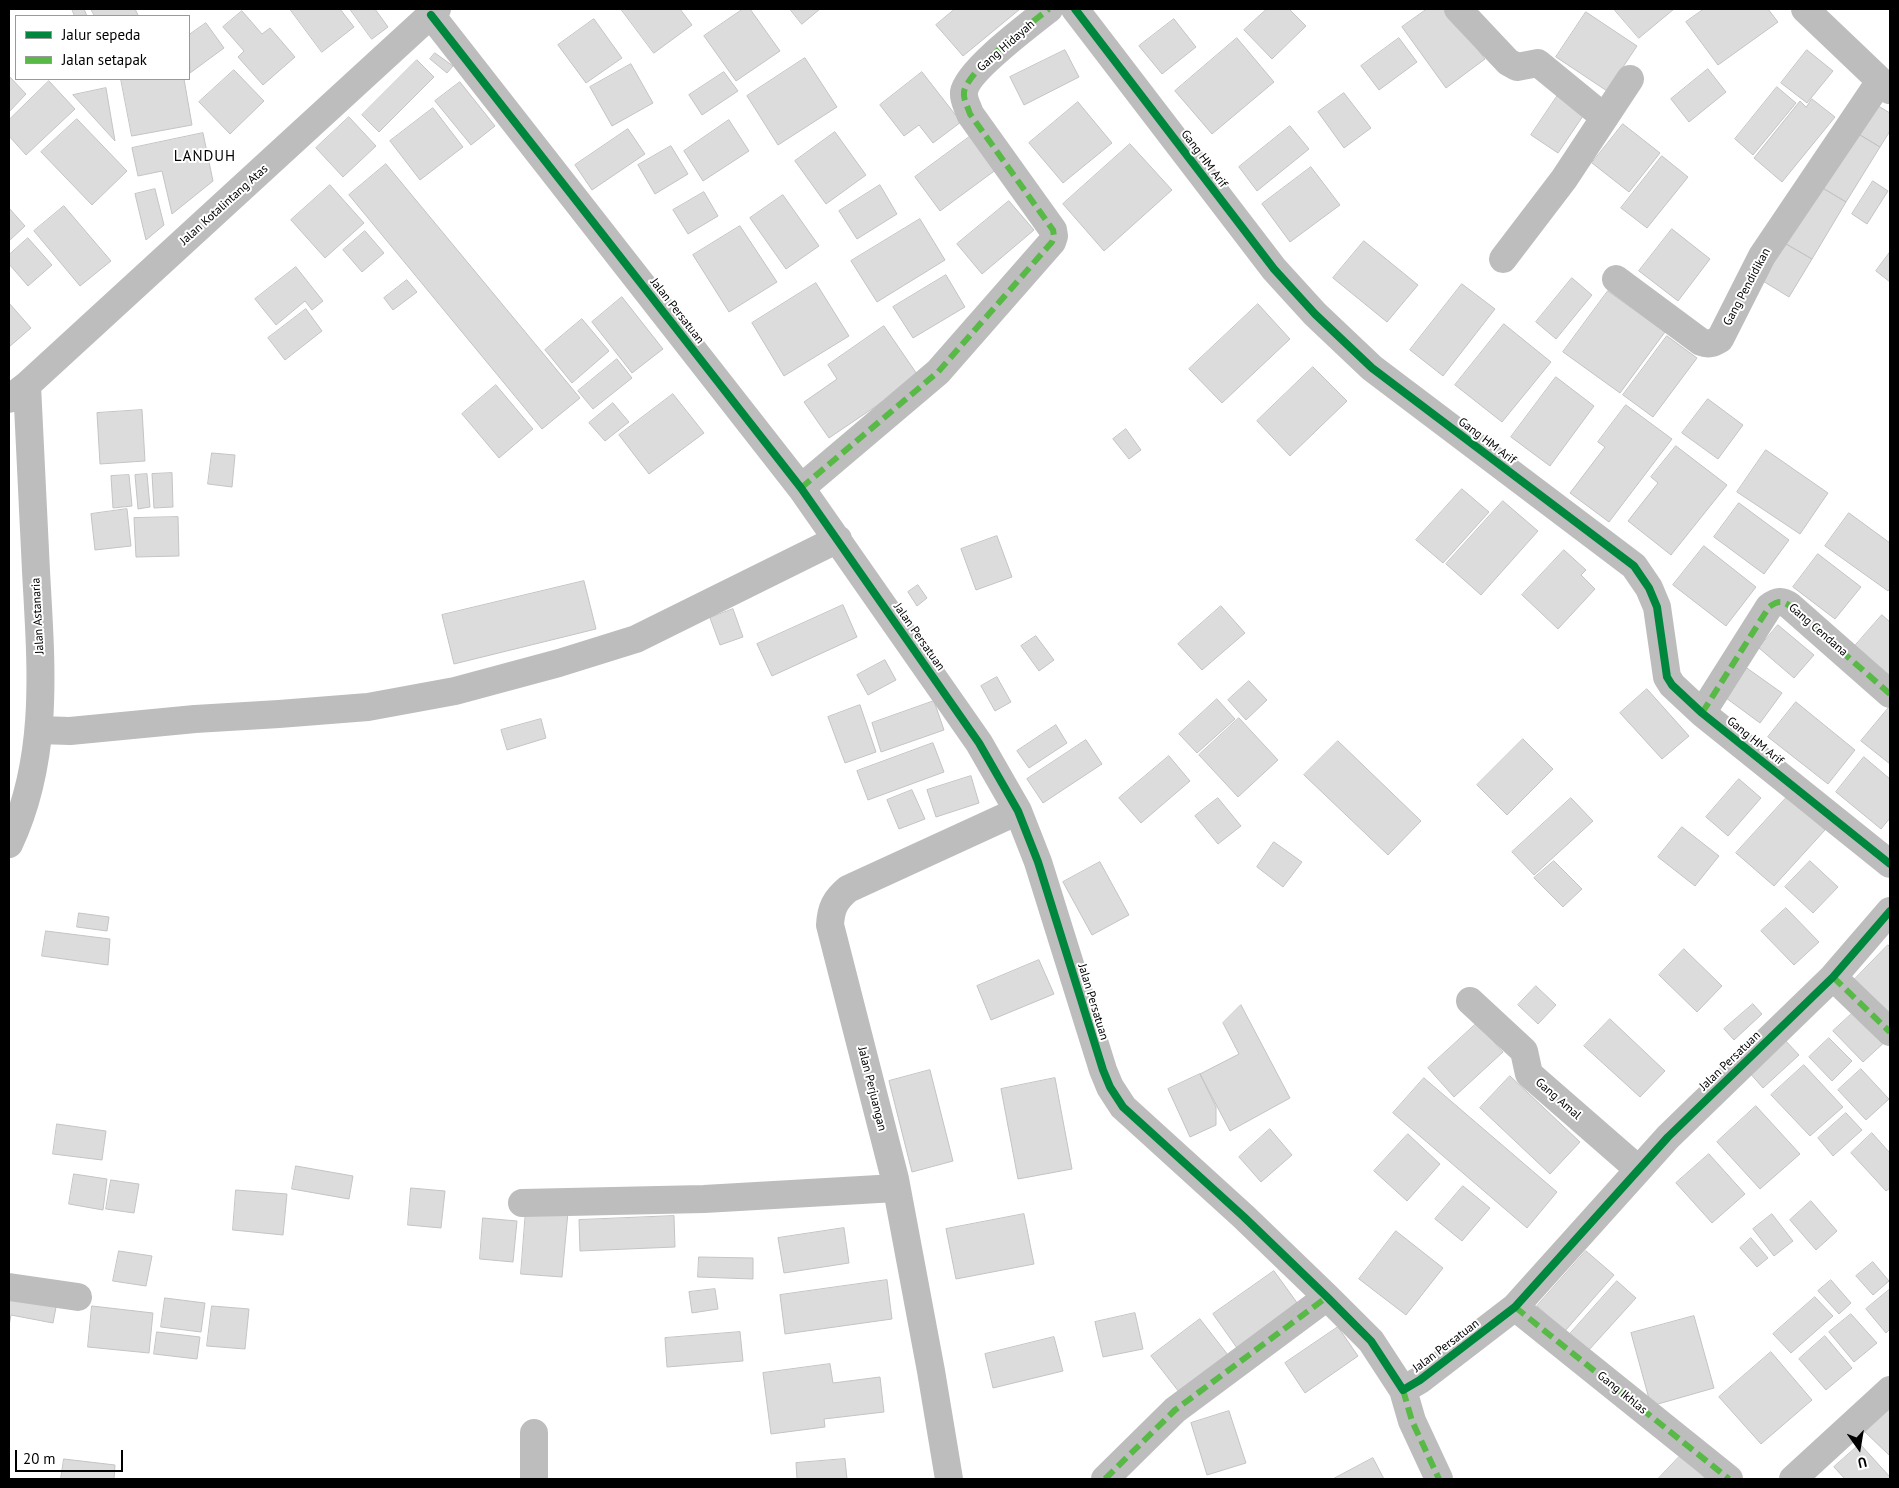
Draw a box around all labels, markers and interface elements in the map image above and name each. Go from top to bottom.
legend [15,15,190,80]
street label: Gang Hidayah [974,17,1038,75]
text: Jalur sepeda [62,25,141,44]
text: Jalan setapak [62,50,147,69]
street label: Gang HM Arif [1178,127,1230,191]
district label: LANDUH [173,148,237,166]
street label: Jalan Kotalintang Atas [177,162,271,248]
street label: Gang Pendidikan [1720,246,1774,328]
street label: Jalan Persatuan [647,275,707,347]
street label: Gang HM Arif [1455,415,1519,467]
street label: Jalan Astanaria [29,577,47,655]
street label: Jalan Persatuan [890,600,948,674]
street label: Gang Cendana [1786,600,1850,660]
street label: Gang HM Arif [1724,714,1786,768]
street label: Jalan Persatuan [1075,962,1111,1042]
street label: Jalan Persatuan [1697,1028,1763,1094]
street label: Jalan Perjuangan [855,1045,889,1133]
street label: Gang Amal [1532,1075,1584,1123]
street label: Jalan Persatuan [1410,1316,1482,1376]
street label: Gang Ikhlas [1594,1369,1650,1417]
north arrow [1834,1423,1884,1473]
scale bar [18,1440,125,1472]
text: 20 m [23,1449,56,1468]
text: U [1856,1453,1869,1472]

